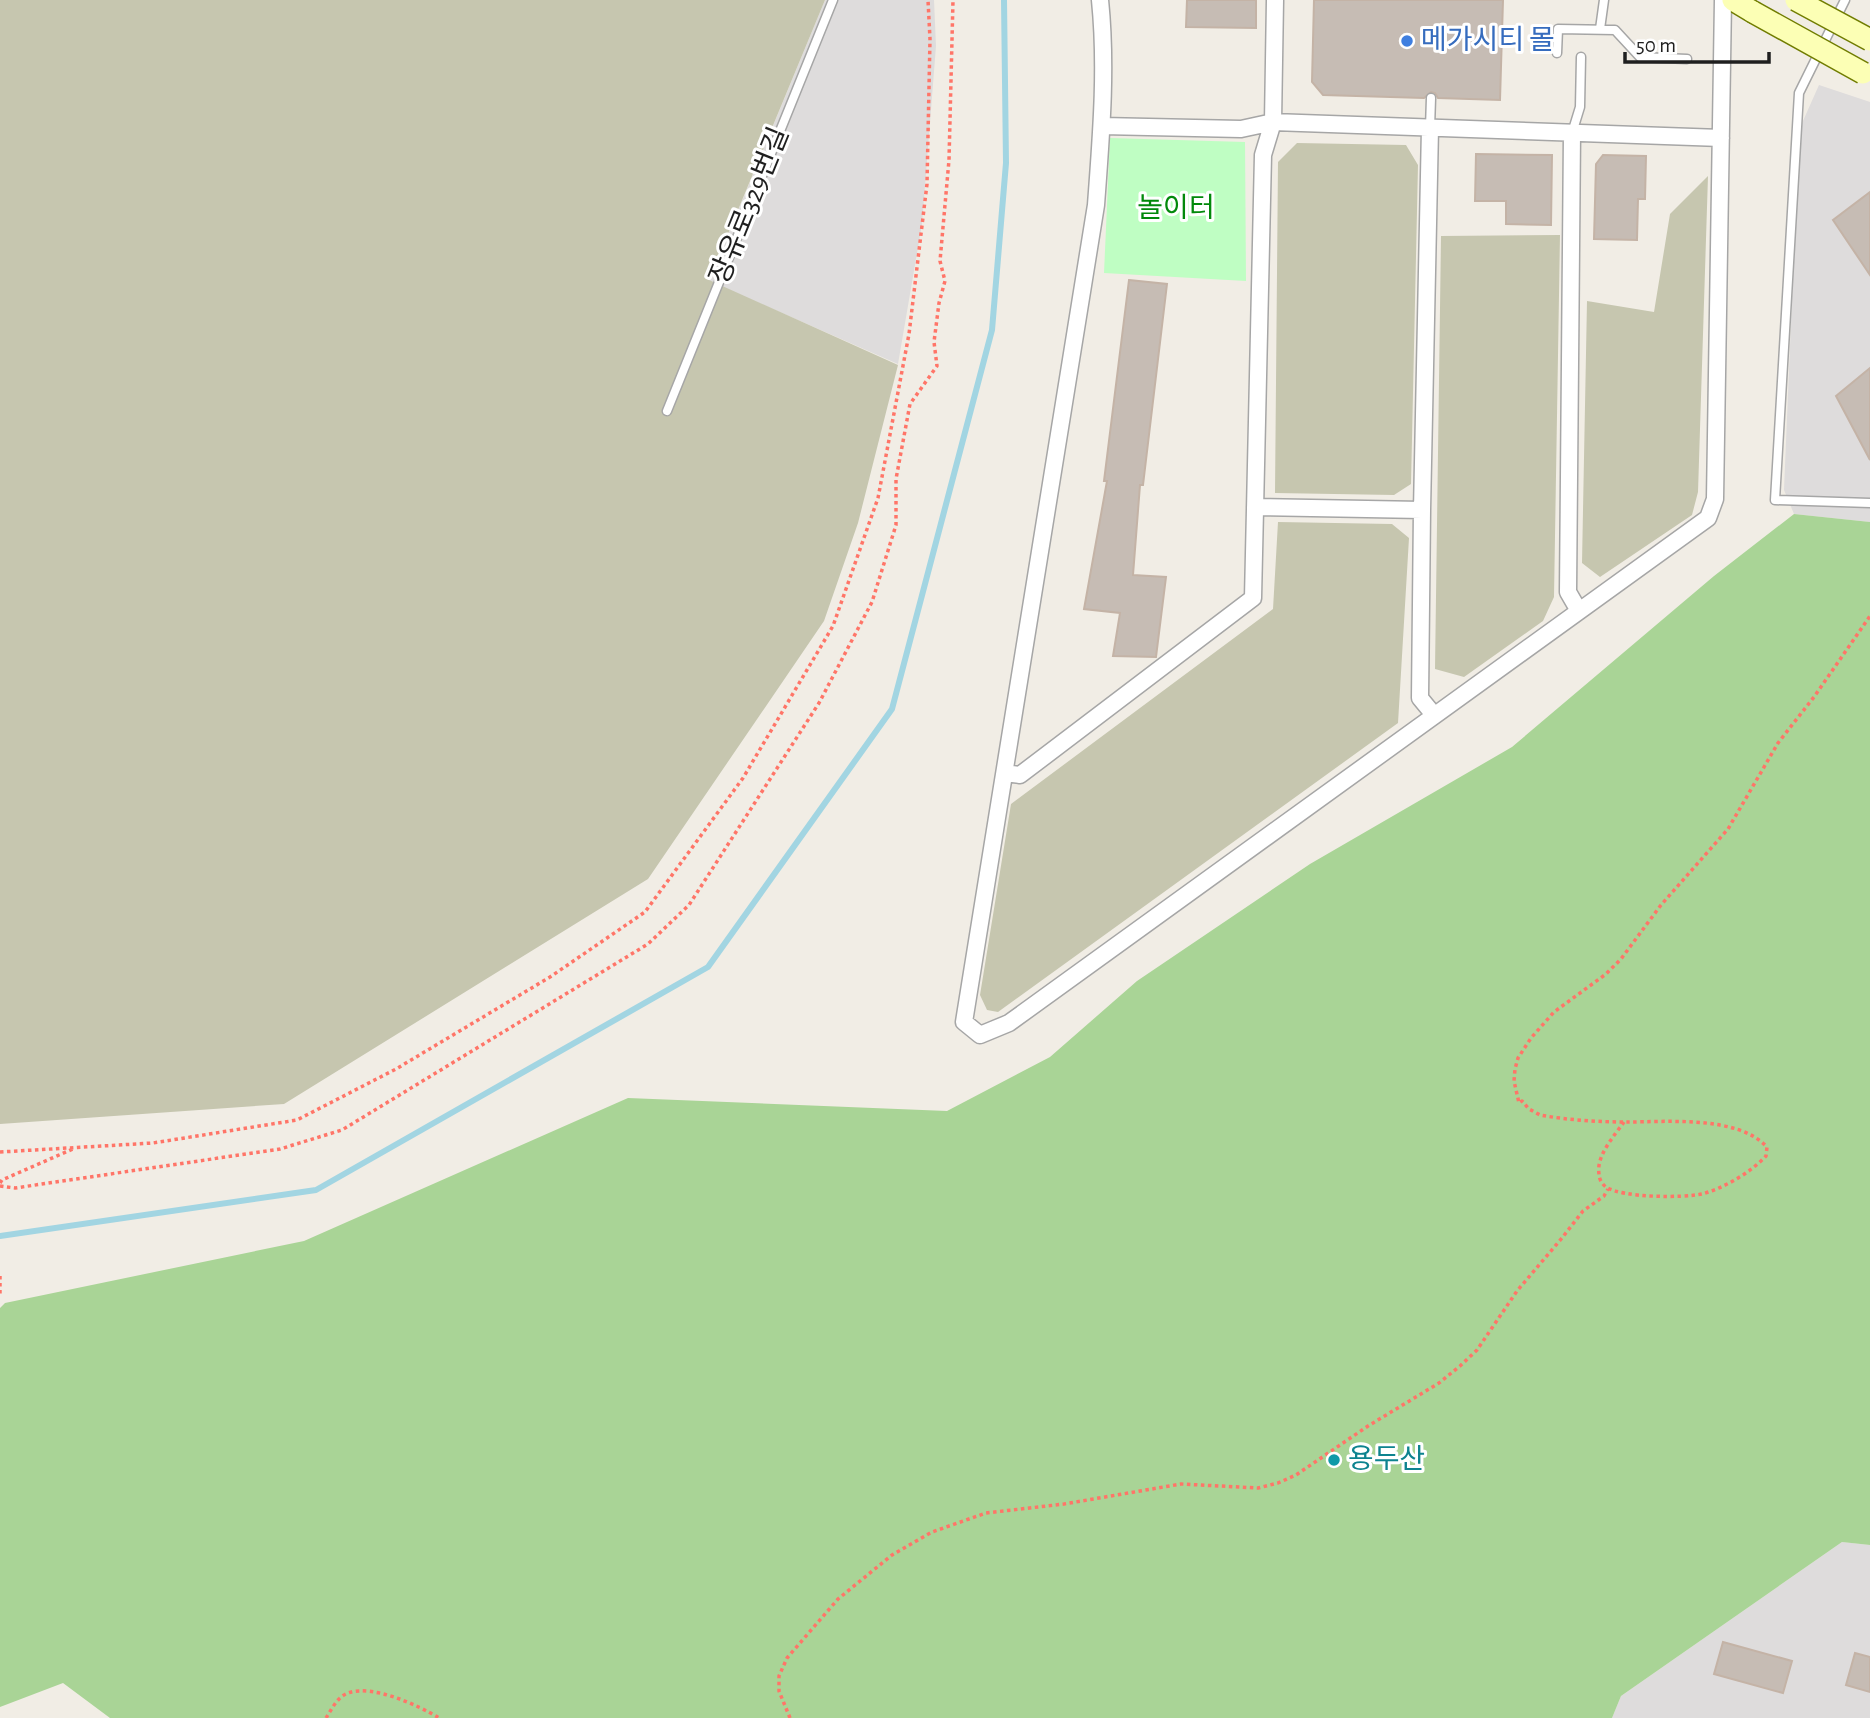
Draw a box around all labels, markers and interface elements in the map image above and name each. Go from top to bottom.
scale bar [1625,21,1769,65]
place label: 메가시티 몰 [1421,25,1554,55]
marker: 메가시티 몰 [1399,33,1415,49]
text: 50 m [1636,35,1676,56]
street label: 장유로329번길 [704,123,794,288]
park label: 놀이터 [1137,193,1215,223]
place label: 용두산 [1348,1445,1425,1474]
marker: 용두산 [1326,1452,1342,1468]

